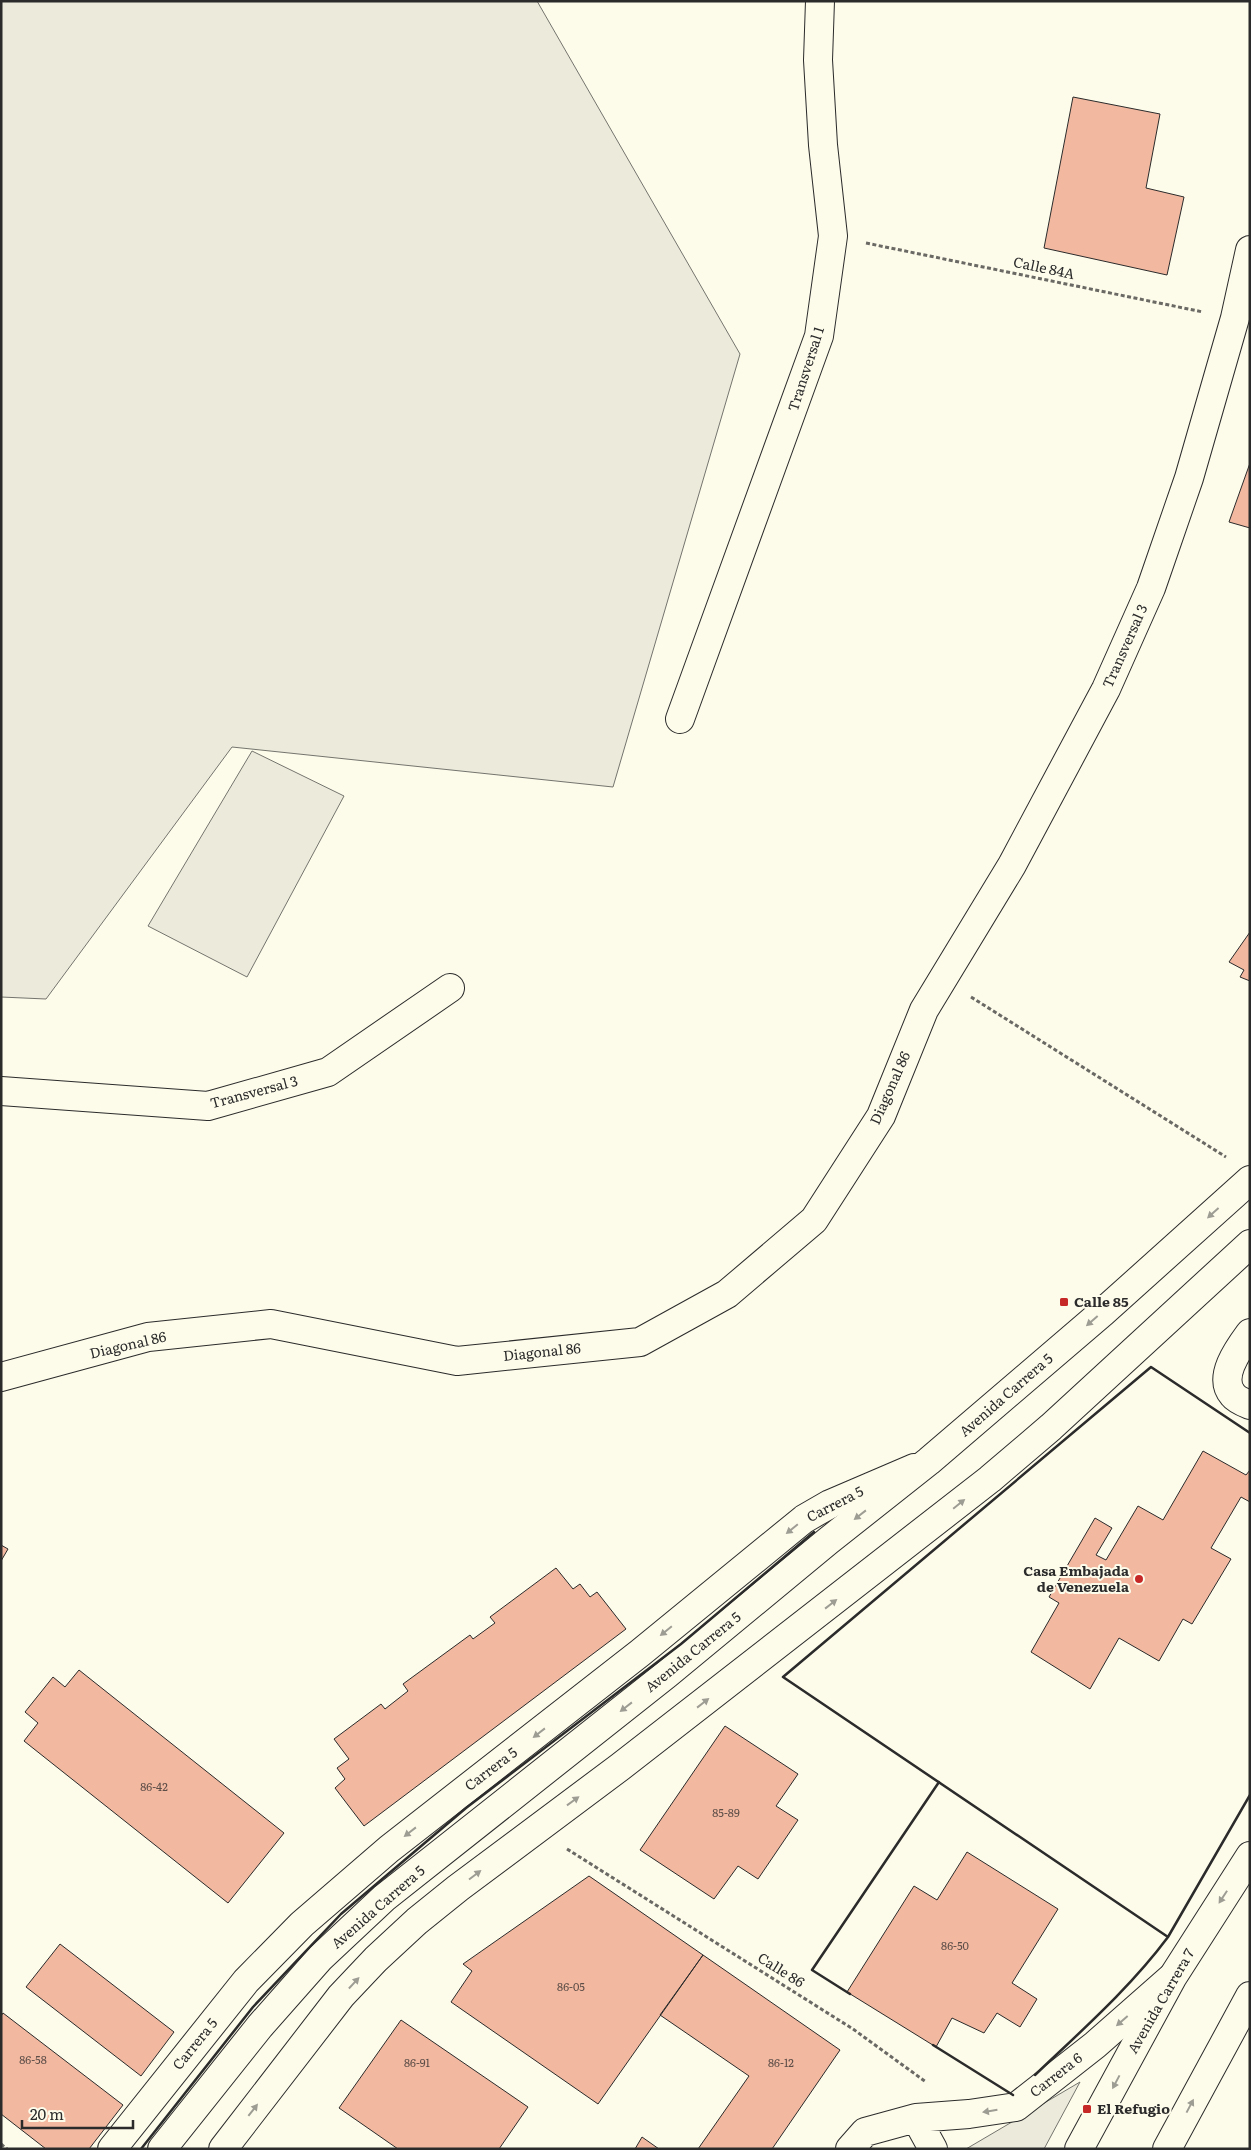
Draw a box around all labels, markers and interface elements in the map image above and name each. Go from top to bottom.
street label: Calle 84A [1012,251,1077,283]
street label: Transversal 1 [782,323,828,414]
street label: Transversal 3 [1097,600,1152,691]
street label: Diagonal 86 [864,1047,914,1127]
street label: Transversal 3 [208,1070,300,1112]
one-way arrow [1208,1207,1220,1219]
place label: Calle 85 [1074,1291,1129,1311]
marker: Calle 85 [1058,1296,1070,1308]
one-way arrow [1086,1315,1098,1326]
street label: Diagonal 86 [87,1325,169,1363]
street label: Diagonal 86 [502,1337,582,1365]
street label: Avenida Carrera 5 [954,1348,1057,1441]
street label: Carrera 5 [803,1480,866,1526]
one-way arrow [952,1498,965,1509]
one-way arrow [854,1510,867,1521]
one-way arrow [786,1524,799,1535]
place label: Casa Embajada de Venezuela [1023,1560,1130,1596]
marker: Casa Embajada de Venezuela [1133,1573,1145,1585]
one-way arrow [824,1598,837,1609]
street label: Avenida Carrera 5 [640,1606,745,1696]
one-way arrow [660,1626,673,1637]
one-way arrow [696,1698,710,1708]
one-way arrow [620,1701,633,1712]
one-way arrow [533,1727,546,1738]
street label: Carrera 5 [460,1742,521,1795]
house number: 86-42 [140,1778,168,1794]
one-way arrow [566,1796,579,1807]
house number: 85-89 [712,1804,740,1820]
one-way arrow [404,1827,417,1838]
street label: Avenida Carrera 5 [326,1860,429,1953]
one-way arrow [468,1870,482,1880]
one-way arrow [1219,1891,1228,1904]
house number: 86-50 [941,1937,969,1953]
street label: Avenida Carrera 7 [1122,1944,1198,2057]
street label: Calle 86 [754,1947,809,1992]
one-way arrow [348,1977,360,1989]
house number: 86-05 [557,1978,585,1994]
street label: Carrera 5 [167,2013,221,2074]
one-way arrow [1116,2015,1128,2026]
street label: Carrera 6 [1025,2047,1086,2101]
house number: 86-58 [19,2051,47,2067]
house number: 86-91 [404,2054,431,2070]
house number: 86-12 [768,2054,794,2070]
one-way arrow [1111,2075,1120,2089]
scale bar [22,2098,134,2130]
place label: El Refugio [1097,2098,1170,2118]
one-way arrow [1185,2099,1194,2112]
text: 20 m [30,2102,64,2125]
marker: El Refugio [1081,2103,1093,2115]
one-way arrow [248,2104,259,2117]
one-way arrow [982,2107,998,2115]

